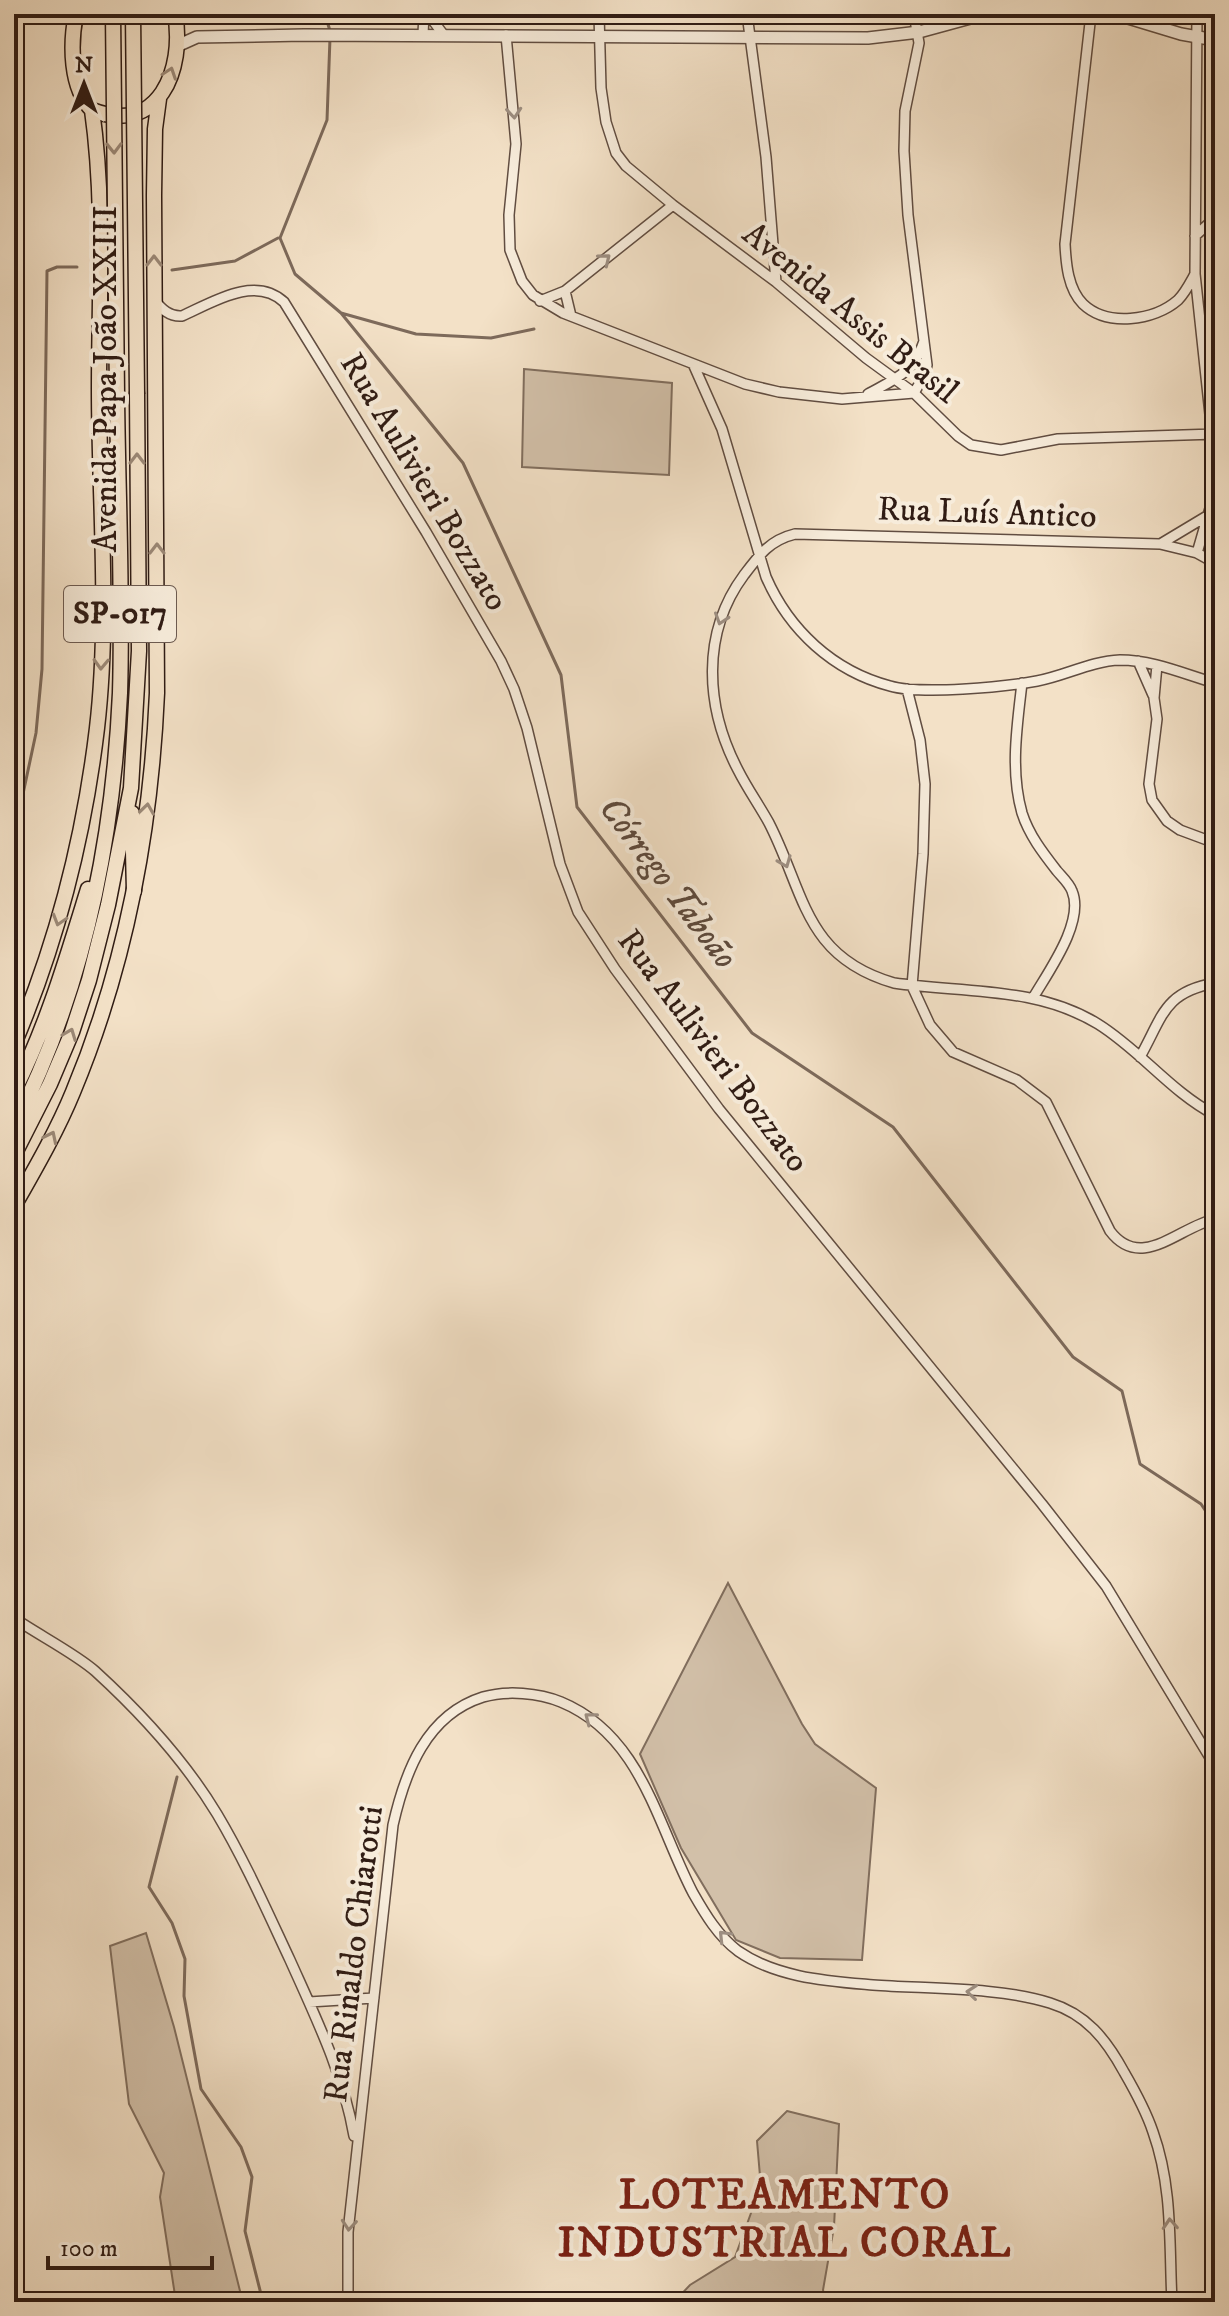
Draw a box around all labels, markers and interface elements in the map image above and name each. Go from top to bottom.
north arrow [44,44,124,124]
text: N [75,52,93,79]
one-way arrow [161,67,177,81]
one-way arrow [506,106,523,119]
one-way arrow [105,142,123,155]
street label: Avenida Papa João XXIII [85,205,127,553]
street label: Avenida Assis Brasil [734,213,967,413]
one-way arrow [145,254,163,267]
one-way arrow [596,254,610,269]
street label: Rua Aulivieri Bozzato [330,345,518,619]
one-way arrow [128,452,146,465]
street label: Rua Luís Antico [877,488,1097,538]
one-way arrow [148,542,166,555]
road number: SP-017 [64,586,176,642]
one-way arrow [714,612,730,626]
one-way arrow [92,658,109,671]
water label: Córrego Taboão [588,788,748,978]
one-way arrow [138,802,155,815]
one-way arrow [776,854,792,868]
one-way arrow [52,912,68,926]
street label: Rua Aulivieri Bozzato [608,921,818,1181]
one-way arrow [60,1028,77,1042]
one-way arrow [41,1131,57,1145]
one-way arrow [584,1713,599,1727]
street label: Rua Rinaldo Chiarotti [315,1803,393,2105]
one-way arrow [719,1931,733,1946]
one-way arrow [965,1984,978,2001]
district label: LOTEAMENTO INDUSTRIAL CORAL [558,2170,1012,2270]
one-way arrow [1162,2217,1179,2230]
one-way arrow [340,2219,357,2232]
scale bar [48,2220,212,2270]
text: 100 m [60,2234,118,2264]

